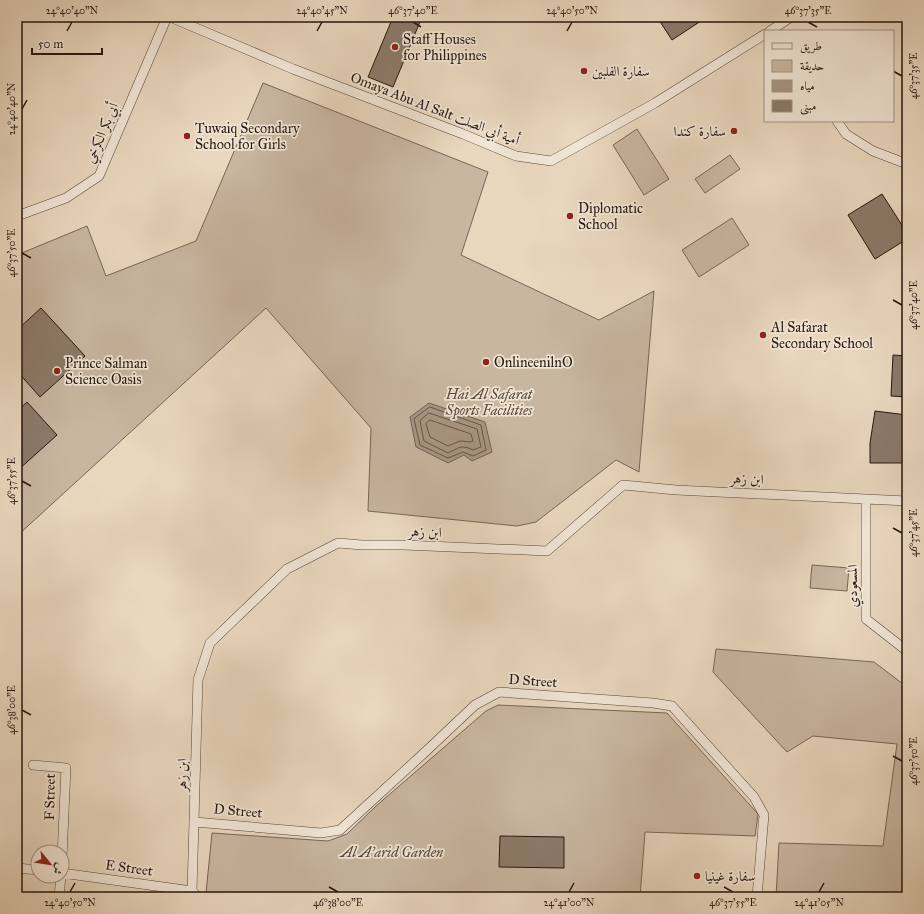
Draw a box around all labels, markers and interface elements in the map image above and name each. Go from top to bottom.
text: 24°40'40"N [46,5,99,17]
text: 24°40'45"N [296,5,348,17]
text: 46°37'40"E [388,5,438,17]
text: 24°40'50"N [546,5,598,17]
text: 46°37'35"E [785,5,831,17]
scale bar [32,30,102,56]
legend [764,30,894,122]
place label: Staff Houses for Philippines [403,31,487,64]
text: 50 m [38,37,63,51]
text: طريق [800,39,822,54]
marker: Staff Houses for Philippines [390,42,400,52]
text: 46°37'35"E [908,53,920,99]
text: حديقة [800,59,824,74]
place label: سفارة الفلبين [592,63,650,80]
marker: سفارة الفلبين [579,66,589,76]
street label: Omaya Abu Al Salt أمية أبي الصلت [347,67,523,152]
text: مياه [800,79,815,93]
text: 24°40'40"N [6,82,18,135]
street label: أبي بكر الكرخي [80,99,125,167]
text: مبنى [800,99,816,115]
place label: Tuwaiq Secondary School for Girls [195,120,300,153]
place label: سفارة كندا [674,123,726,140]
marker: سفارة كندا [729,126,739,136]
marker: Tuwaiq Secondary School for Girls [182,131,192,141]
place label: Diplomatic School [578,200,643,233]
marker: Diplomatic School [565,211,575,221]
text: 46°37'50"E [6,229,18,277]
text: 46°37'40"E [908,280,920,330]
place label: Al Safarat Secondary School [770,319,873,352]
marker: Al Safarat Secondary School [758,330,768,340]
place label: OnlineenilnO [494,354,573,371]
place label: Prince Salman Science Oasis [65,355,148,388]
marker: OnlineenilnO [481,357,491,367]
marker: Prince Salman Science Oasis [52,366,62,376]
park label: Hai Al Safarat Sports Facilities [445,386,534,420]
text: 46°37'55"E [6,457,18,505]
street label: ابن زهر [728,470,764,488]
text: 46°37'45"E [908,509,920,557]
street label: ابن زهر [406,523,442,541]
street label: المسعودي [844,565,864,607]
street label: D Street [508,671,558,691]
text: 46°38'00"E [6,685,18,735]
text: 46°37'50"E [908,737,920,785]
street label: ابن زهر [173,758,191,794]
street label: F Street [41,773,59,821]
street label: D Street [213,800,263,822]
north arrow [30,844,70,884]
park label: Al A'arid Garden [339,844,444,861]
street label: E Street [104,856,154,880]
text: ش [50,861,67,877]
place label: سفارة غينيا [705,868,755,885]
marker: سفارة غينيا [692,871,702,881]
text: 24°40'50"N [44,897,96,909]
text: 46°38'00"E [313,897,363,909]
text: 24°41'00"N [544,897,595,909]
text: 46°37'55"E [709,897,757,909]
text: 24°41'05"N [794,897,844,909]

